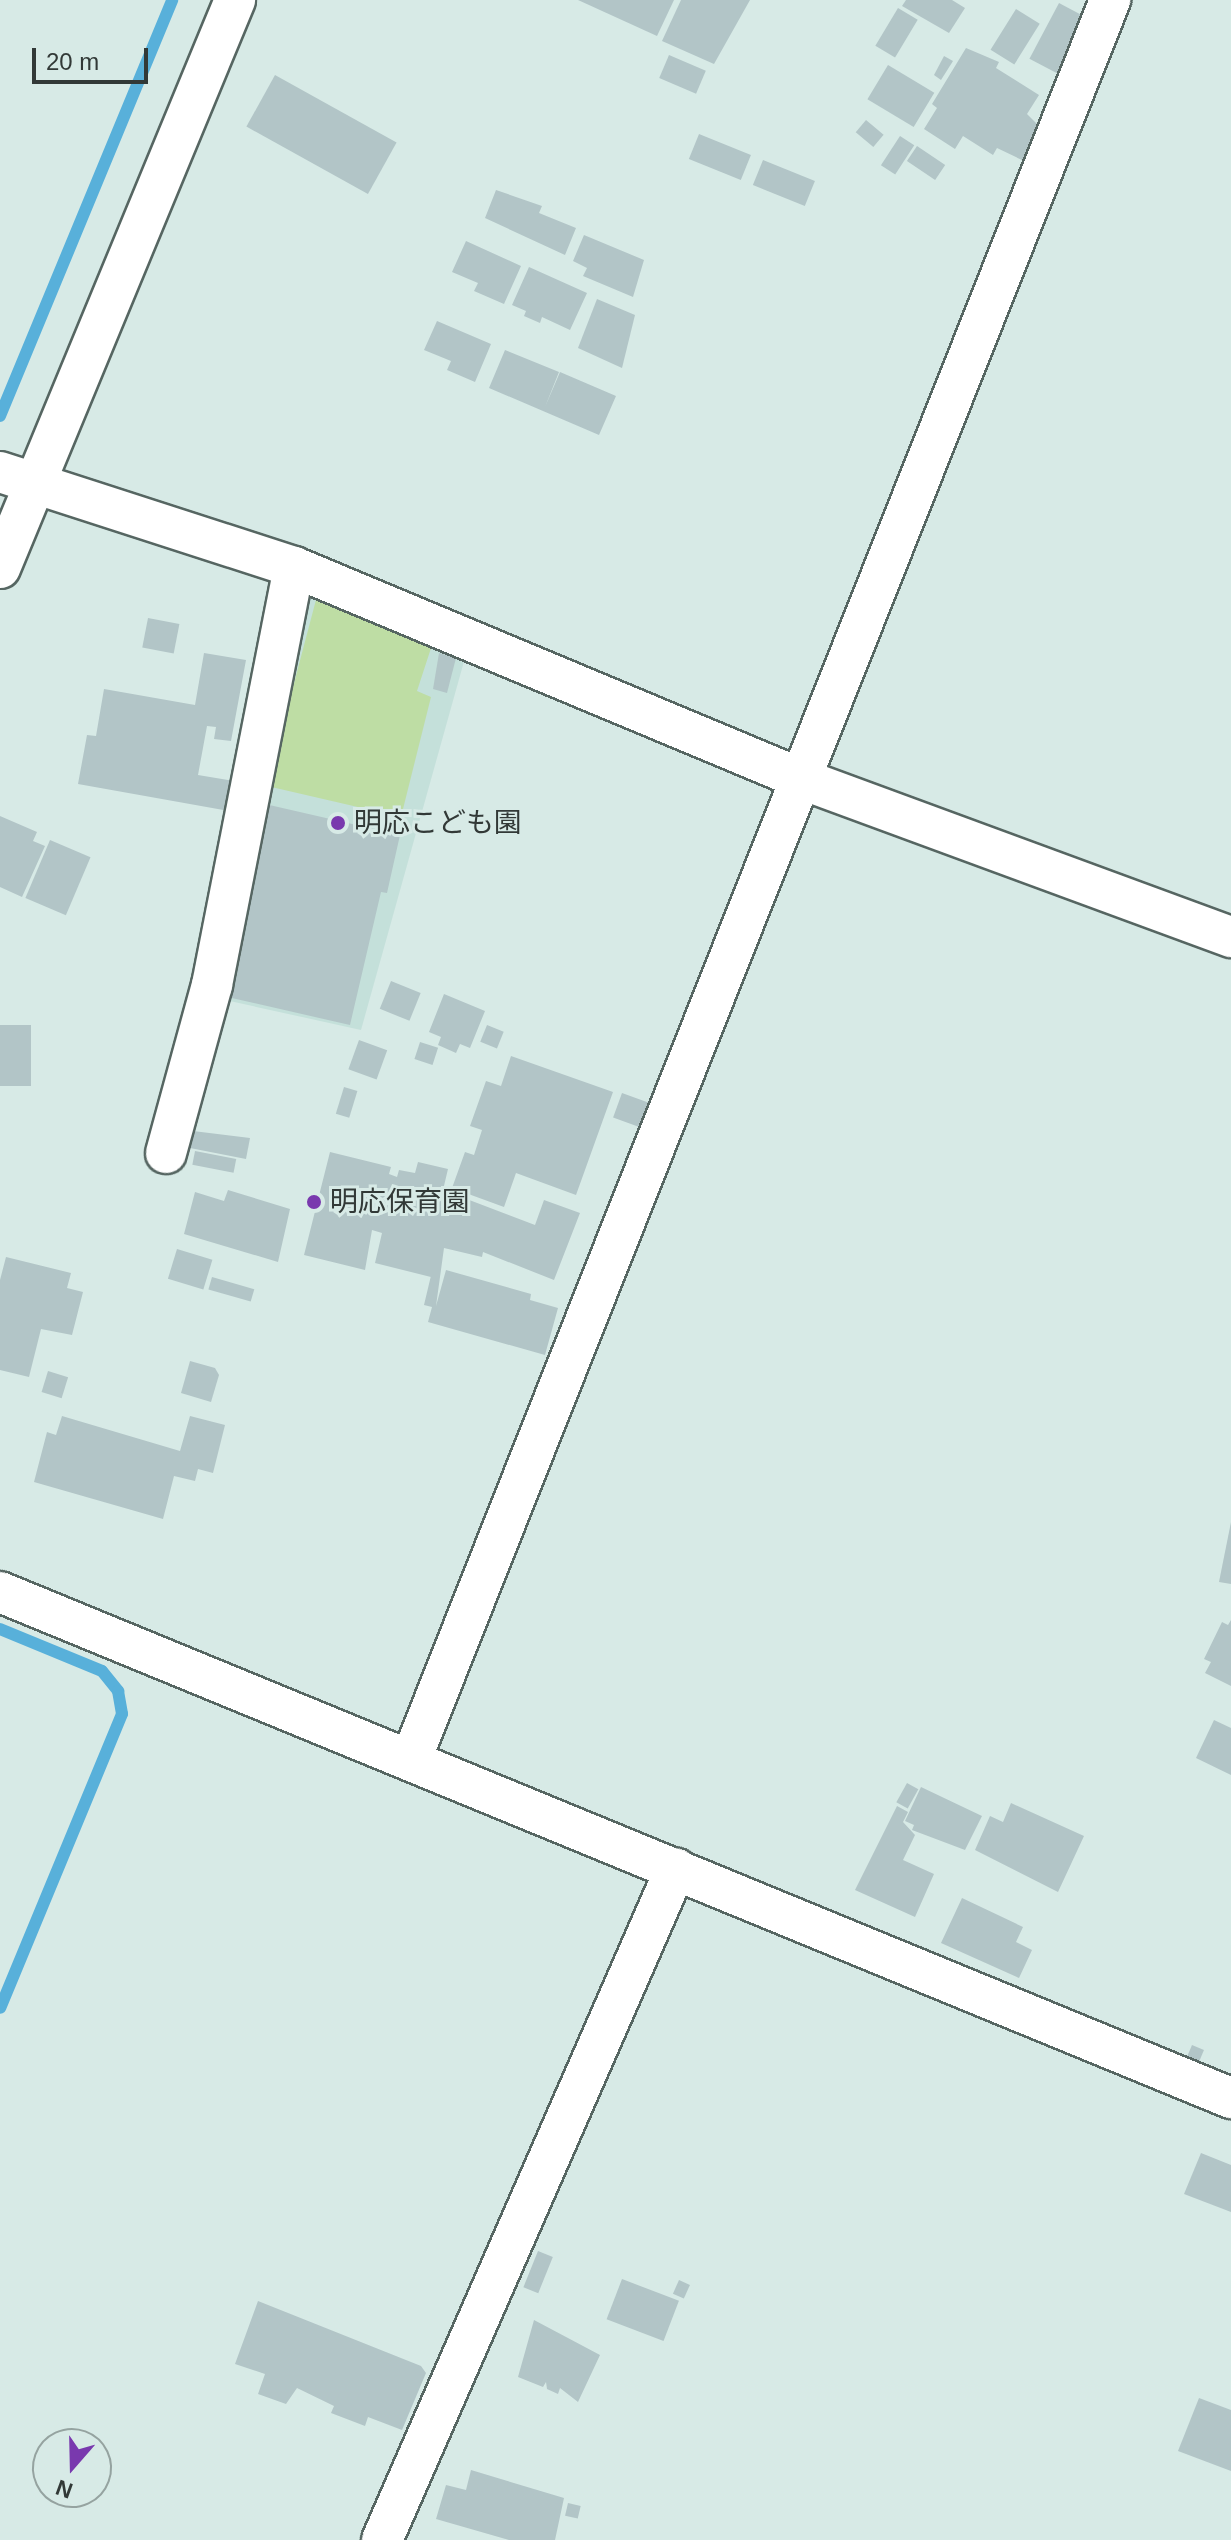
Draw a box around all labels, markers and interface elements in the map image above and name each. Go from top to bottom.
scale bar [36,32,152,82]
text: 20 m [46,48,99,75]
place label: 明応こども園 [354,806,522,840]
marker: 明応こども園 [329,814,347,832]
place label: 明応保育園 [330,1185,470,1219]
marker: 明応保育園 [305,1193,323,1211]
north arrow [32,2428,112,2508]
text: N [53,2475,76,2504]

